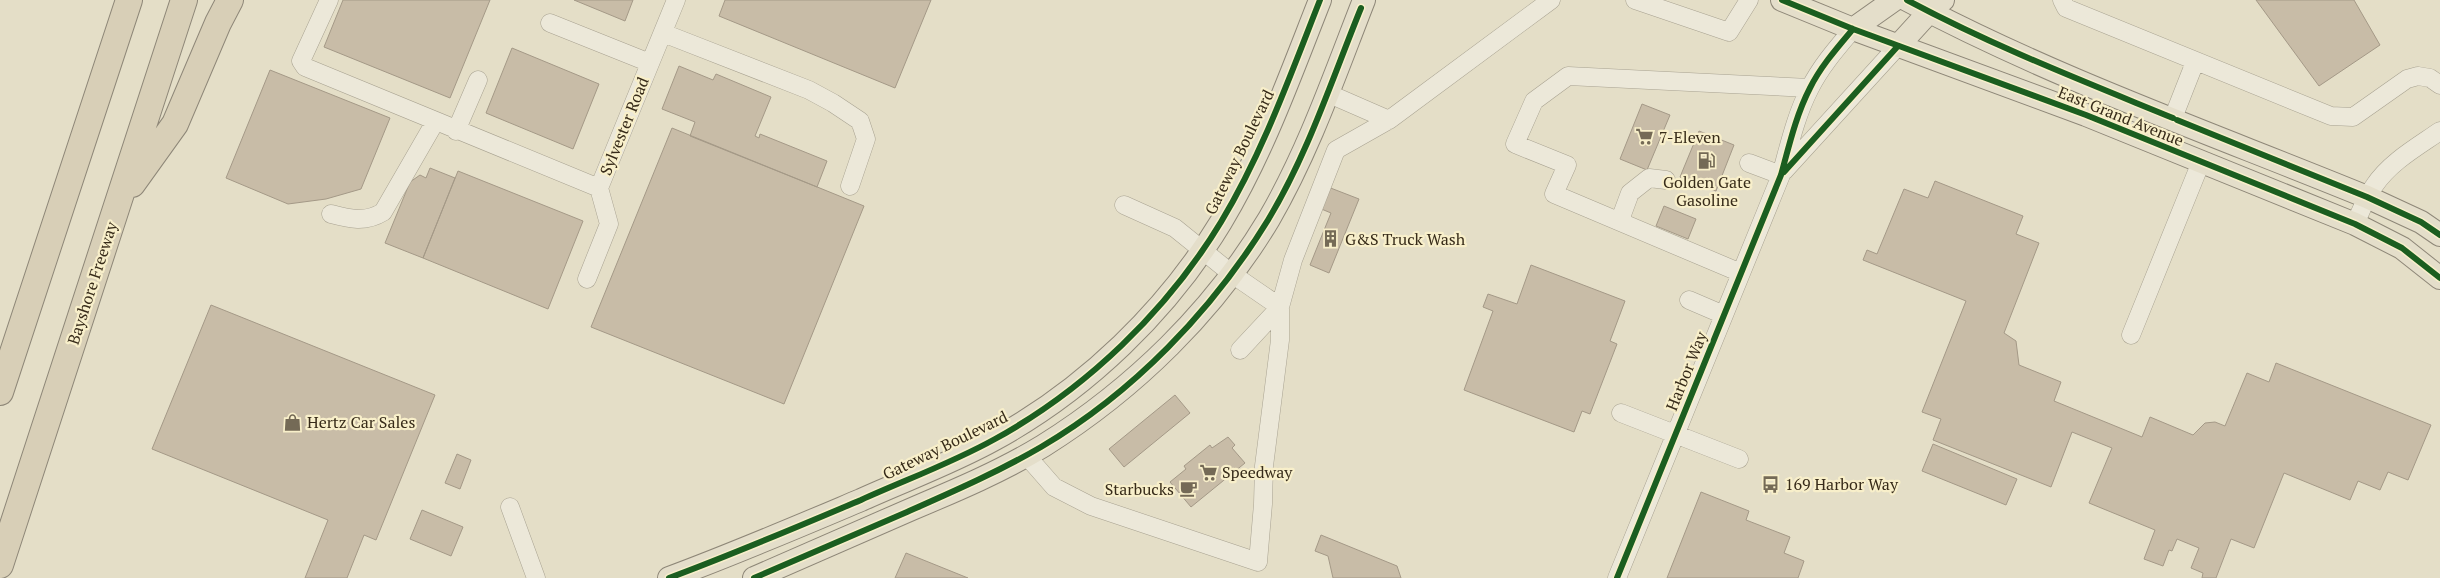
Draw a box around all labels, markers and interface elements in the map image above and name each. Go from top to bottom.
street label: Sylvester Road [594,74,654,178]
street label: East Grand Avenue [2055,81,2187,151]
street label: Gateway Boulevard [1199,86,1279,218]
place label: 7-Eleven [1659,126,1721,148]
supermarket icon: 7-Eleven [1635,127,1655,147]
fuel station icon: Golden Gate Gasoline [1697,151,1717,171]
place label: Golden Gate Gasoline [1663,171,1751,211]
street label: Bayshore Freeway [62,218,123,347]
place label: G&S Truck Wash [1345,228,1466,250]
building icon: G&S Truck Wash [1321,229,1341,249]
street label: Harbor Way [1660,327,1712,414]
street label: Gateway Boulevard [879,405,1011,485]
place label: Hertz Car Sales [307,411,415,433]
shop icon: Hertz Car Sales [283,412,303,432]
place label: Speedway [1222,461,1293,483]
supermarket icon: Speedway [1198,462,1218,482]
place label: 169 Harbor Way [1785,473,1899,495]
bus stop icon: 169 Harbor Way [1761,474,1781,494]
place label: Starbucks [1105,478,1174,500]
cafe icon: Starbucks [1178,479,1198,499]

